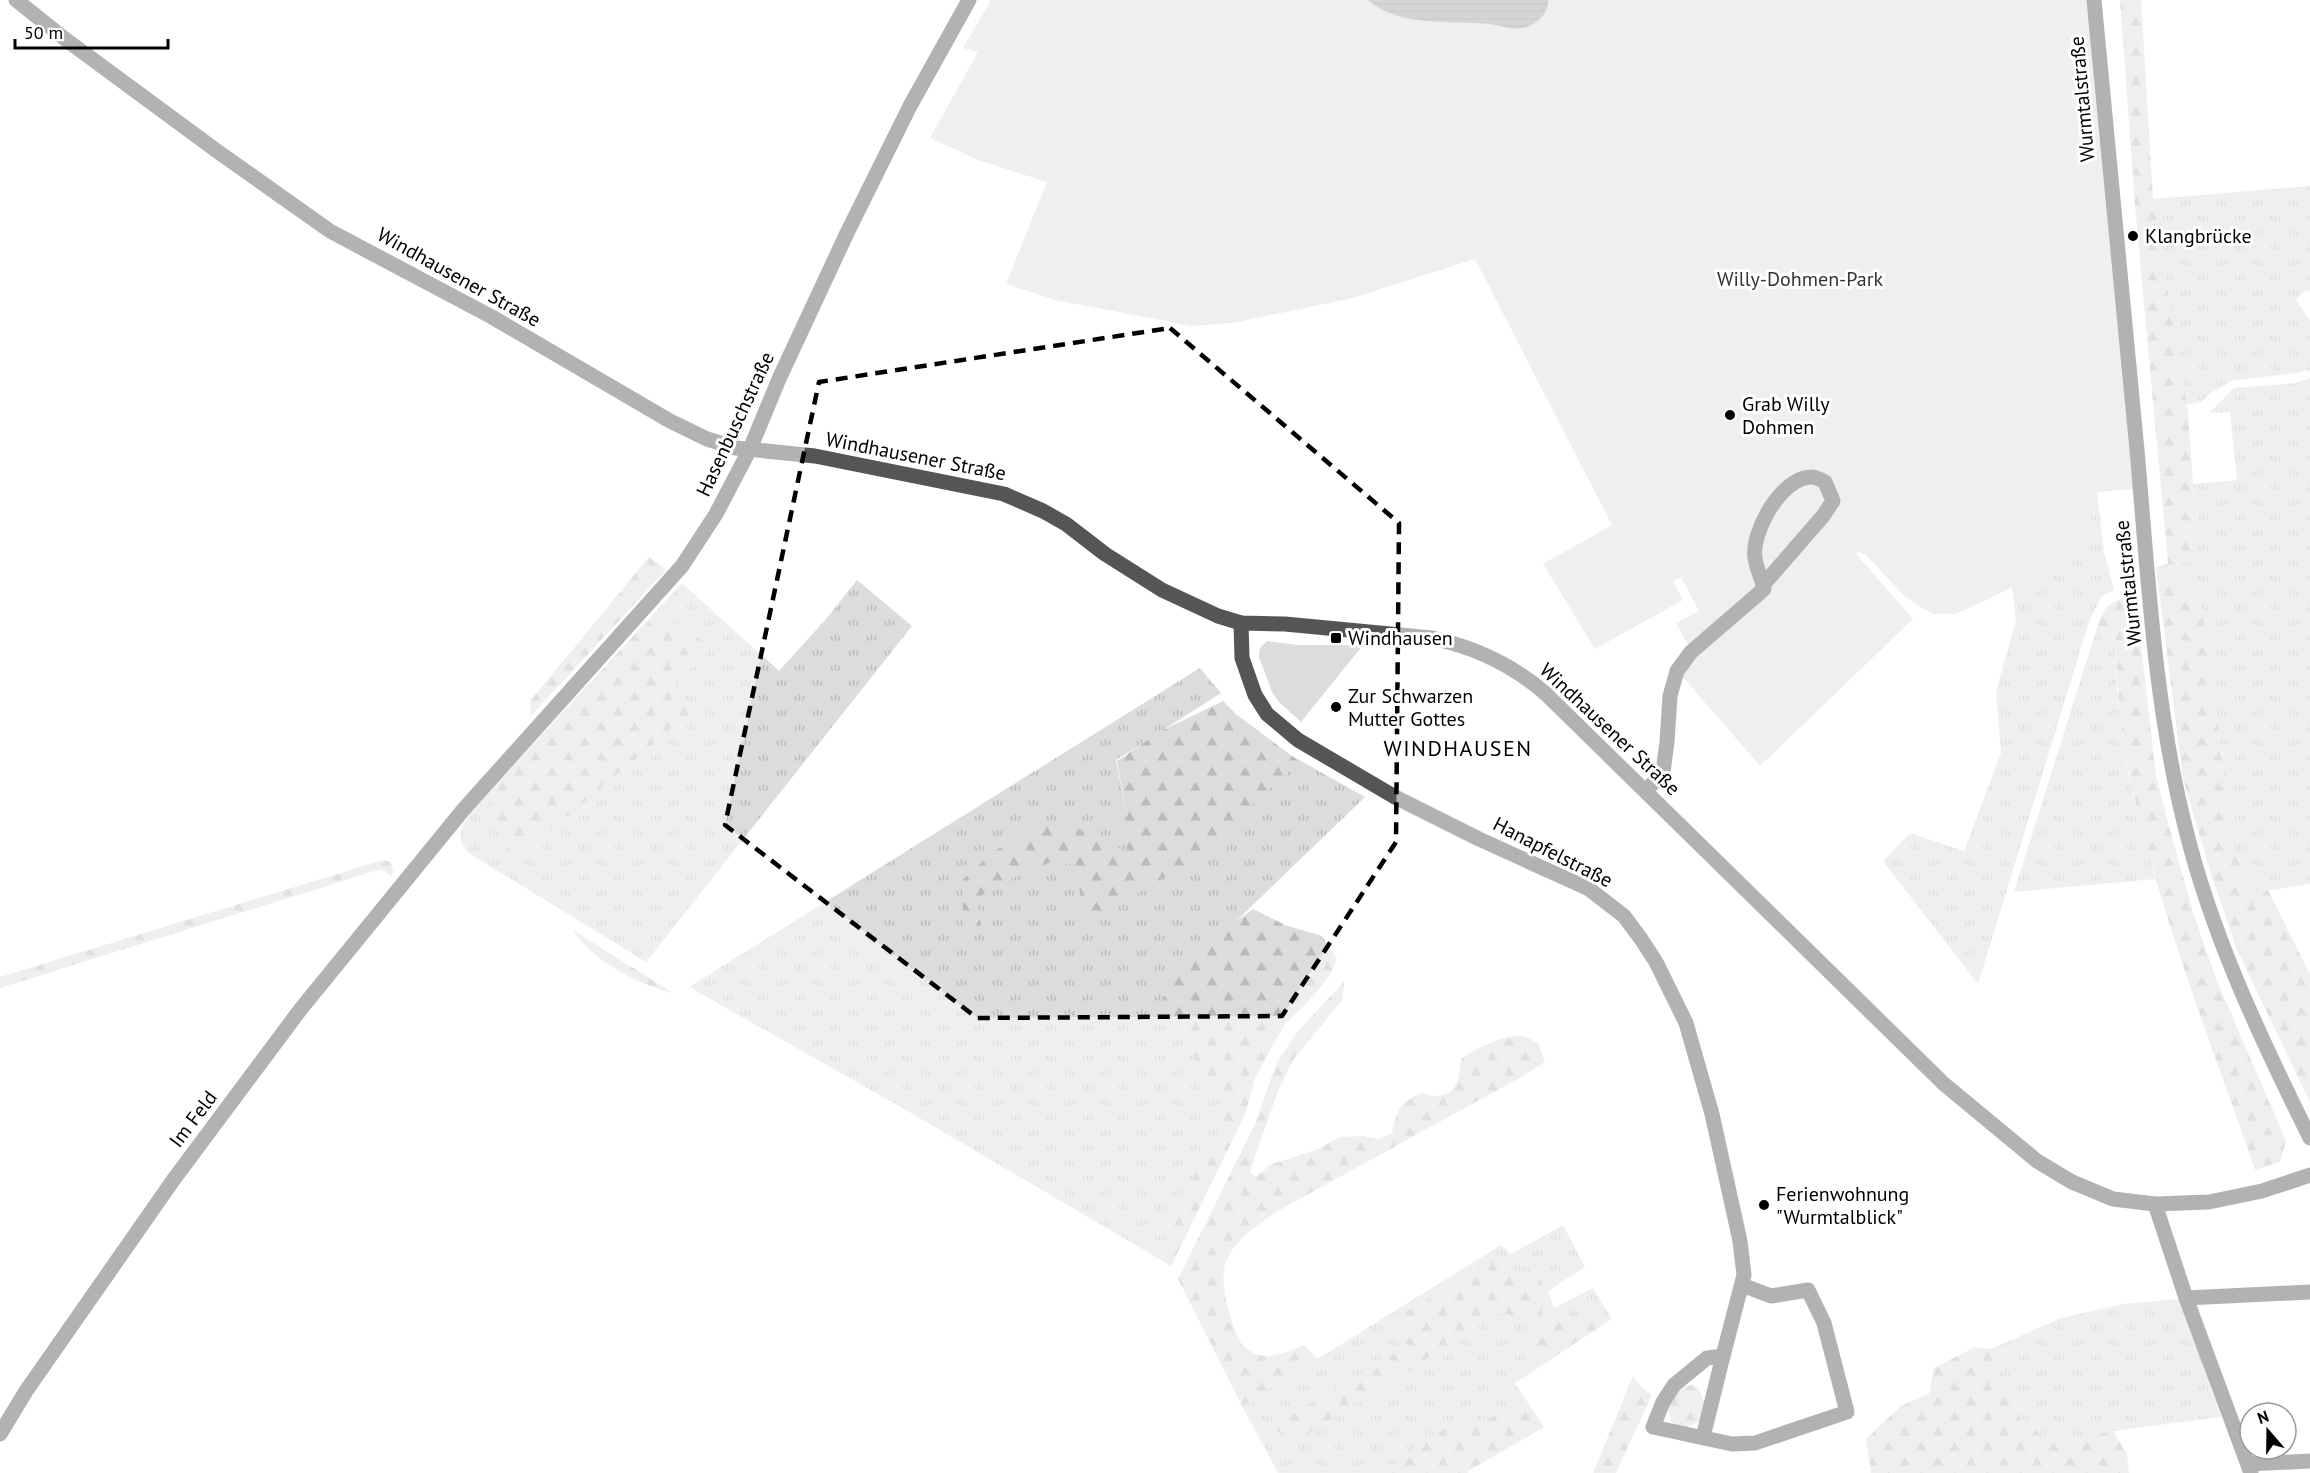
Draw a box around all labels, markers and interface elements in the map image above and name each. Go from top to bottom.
scale bar [15,12,168,50]
text: 50 m [24,21,63,44]
street label: Wurmtalstraße [2064,35,2100,163]
street label: Windhausener Straße [373,221,545,333]
place label: Klangbrücke [2145,223,2252,249]
marker: Klangbrücke [2126,229,2140,243]
park label: Willy-Dohmen-Park [1717,266,1884,292]
street label: Hasenbuschstraße [690,347,780,501]
place label: Grab Willy Dohmen [1742,391,1830,440]
marker: Grab Willy Dohmen [1723,408,1737,422]
street label: Windhausener Straße [824,426,1008,486]
street label: Wurmtalstraße [2108,519,2148,647]
place label: Windhausen [1348,625,1453,651]
marker: Windhausen [1329,631,1343,645]
street label: Windhausener Straße [1534,657,1686,801]
place label: Zur Schwarzen Mutter Gottes [1348,683,1473,732]
marker: Zur Schwarzen Mutter Gottes [1329,700,1343,714]
district label: WINDHAUSEN [1383,734,1533,762]
street label: Hanapfelstraße [1489,811,1617,893]
street label: Im Feld [163,1085,223,1153]
place label: Ferienwohnung "Wurmtalblick" [1776,1181,1909,1230]
marker: Ferienwohnung "Wurmtalblick" [1757,1198,1771,1212]
north arrow [2238,1401,2298,1461]
text: N [2255,1406,2271,1428]

